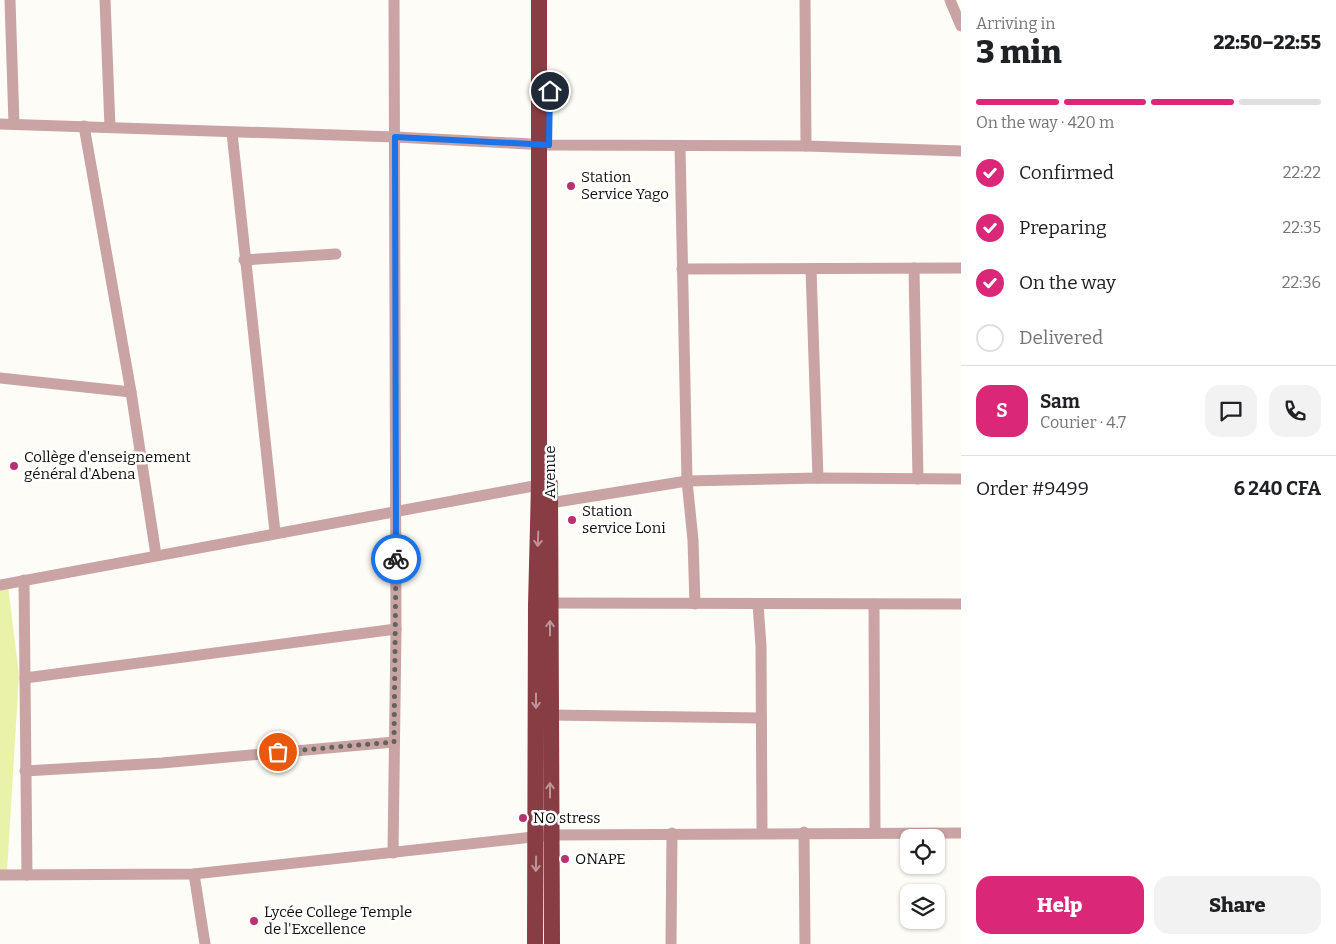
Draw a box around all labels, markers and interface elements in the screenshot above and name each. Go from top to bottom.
text: Arriving in [976,14,1055,33]
text: 22:50–22:55 [1213,31,1321,54]
text: 3 min [976,33,1062,71]
pin [529,70,571,112]
icon: home [536,77,564,105]
text: On the way · 420 m [976,113,1114,132]
icon: check [976,159,1004,187]
text: Confirmed [1019,161,1114,184]
text: 22:22 [1283,163,1321,182]
place label: Station Service Yago [581,168,669,203]
marker: Station Service Yago [565,180,577,192]
icon: check [976,214,1004,242]
text: Preparing [1019,216,1107,239]
text: 22:35 [1283,218,1321,237]
icon: check [976,269,1004,297]
text: On the way [1019,271,1116,294]
text: 22:36 [1282,273,1321,292]
text: Delivered [1019,326,1103,349]
button: chat [1205,385,1257,437]
button: phone [1269,385,1321,437]
text: Sam [1040,390,1080,413]
text: S [996,399,1008,422]
text: Courier · 4.7 [1040,413,1126,432]
street label: Avenue [541,446,559,498]
place label: Collège d'enseignement général d'Abena [24,448,191,483]
marker: Collège d'enseignement général d'Abena [8,460,20,472]
text: Order #9499 [976,477,1089,500]
text: 6 240 CFA [1234,477,1321,500]
place label: Station service Loni [582,502,666,537]
marker: Station service Loni [566,514,578,526]
one-way arrow [533,530,542,546]
courier [371,534,421,584]
icon: bike [382,545,410,573]
one-way arrow [545,620,555,636]
one-way arrow [531,692,541,709]
pin [257,731,299,773]
icon: bag [264,738,292,766]
one-way arrow [545,783,555,799]
place label: NO stress [533,809,600,827]
marker: NO stress [517,812,529,824]
map controls [900,829,945,929]
button: locate [900,829,945,874]
place label: ONAPE [575,850,626,868]
marker: ONAPE [559,853,571,865]
one-way arrow [532,855,541,871]
button: Help [976,876,1144,934]
button: Share [1154,876,1321,934]
button: layers [900,884,945,929]
place label: Lycée College Temple de l'Excellence [264,903,412,938]
marker: Lycée College Temple de l'Excellence [248,915,260,927]

